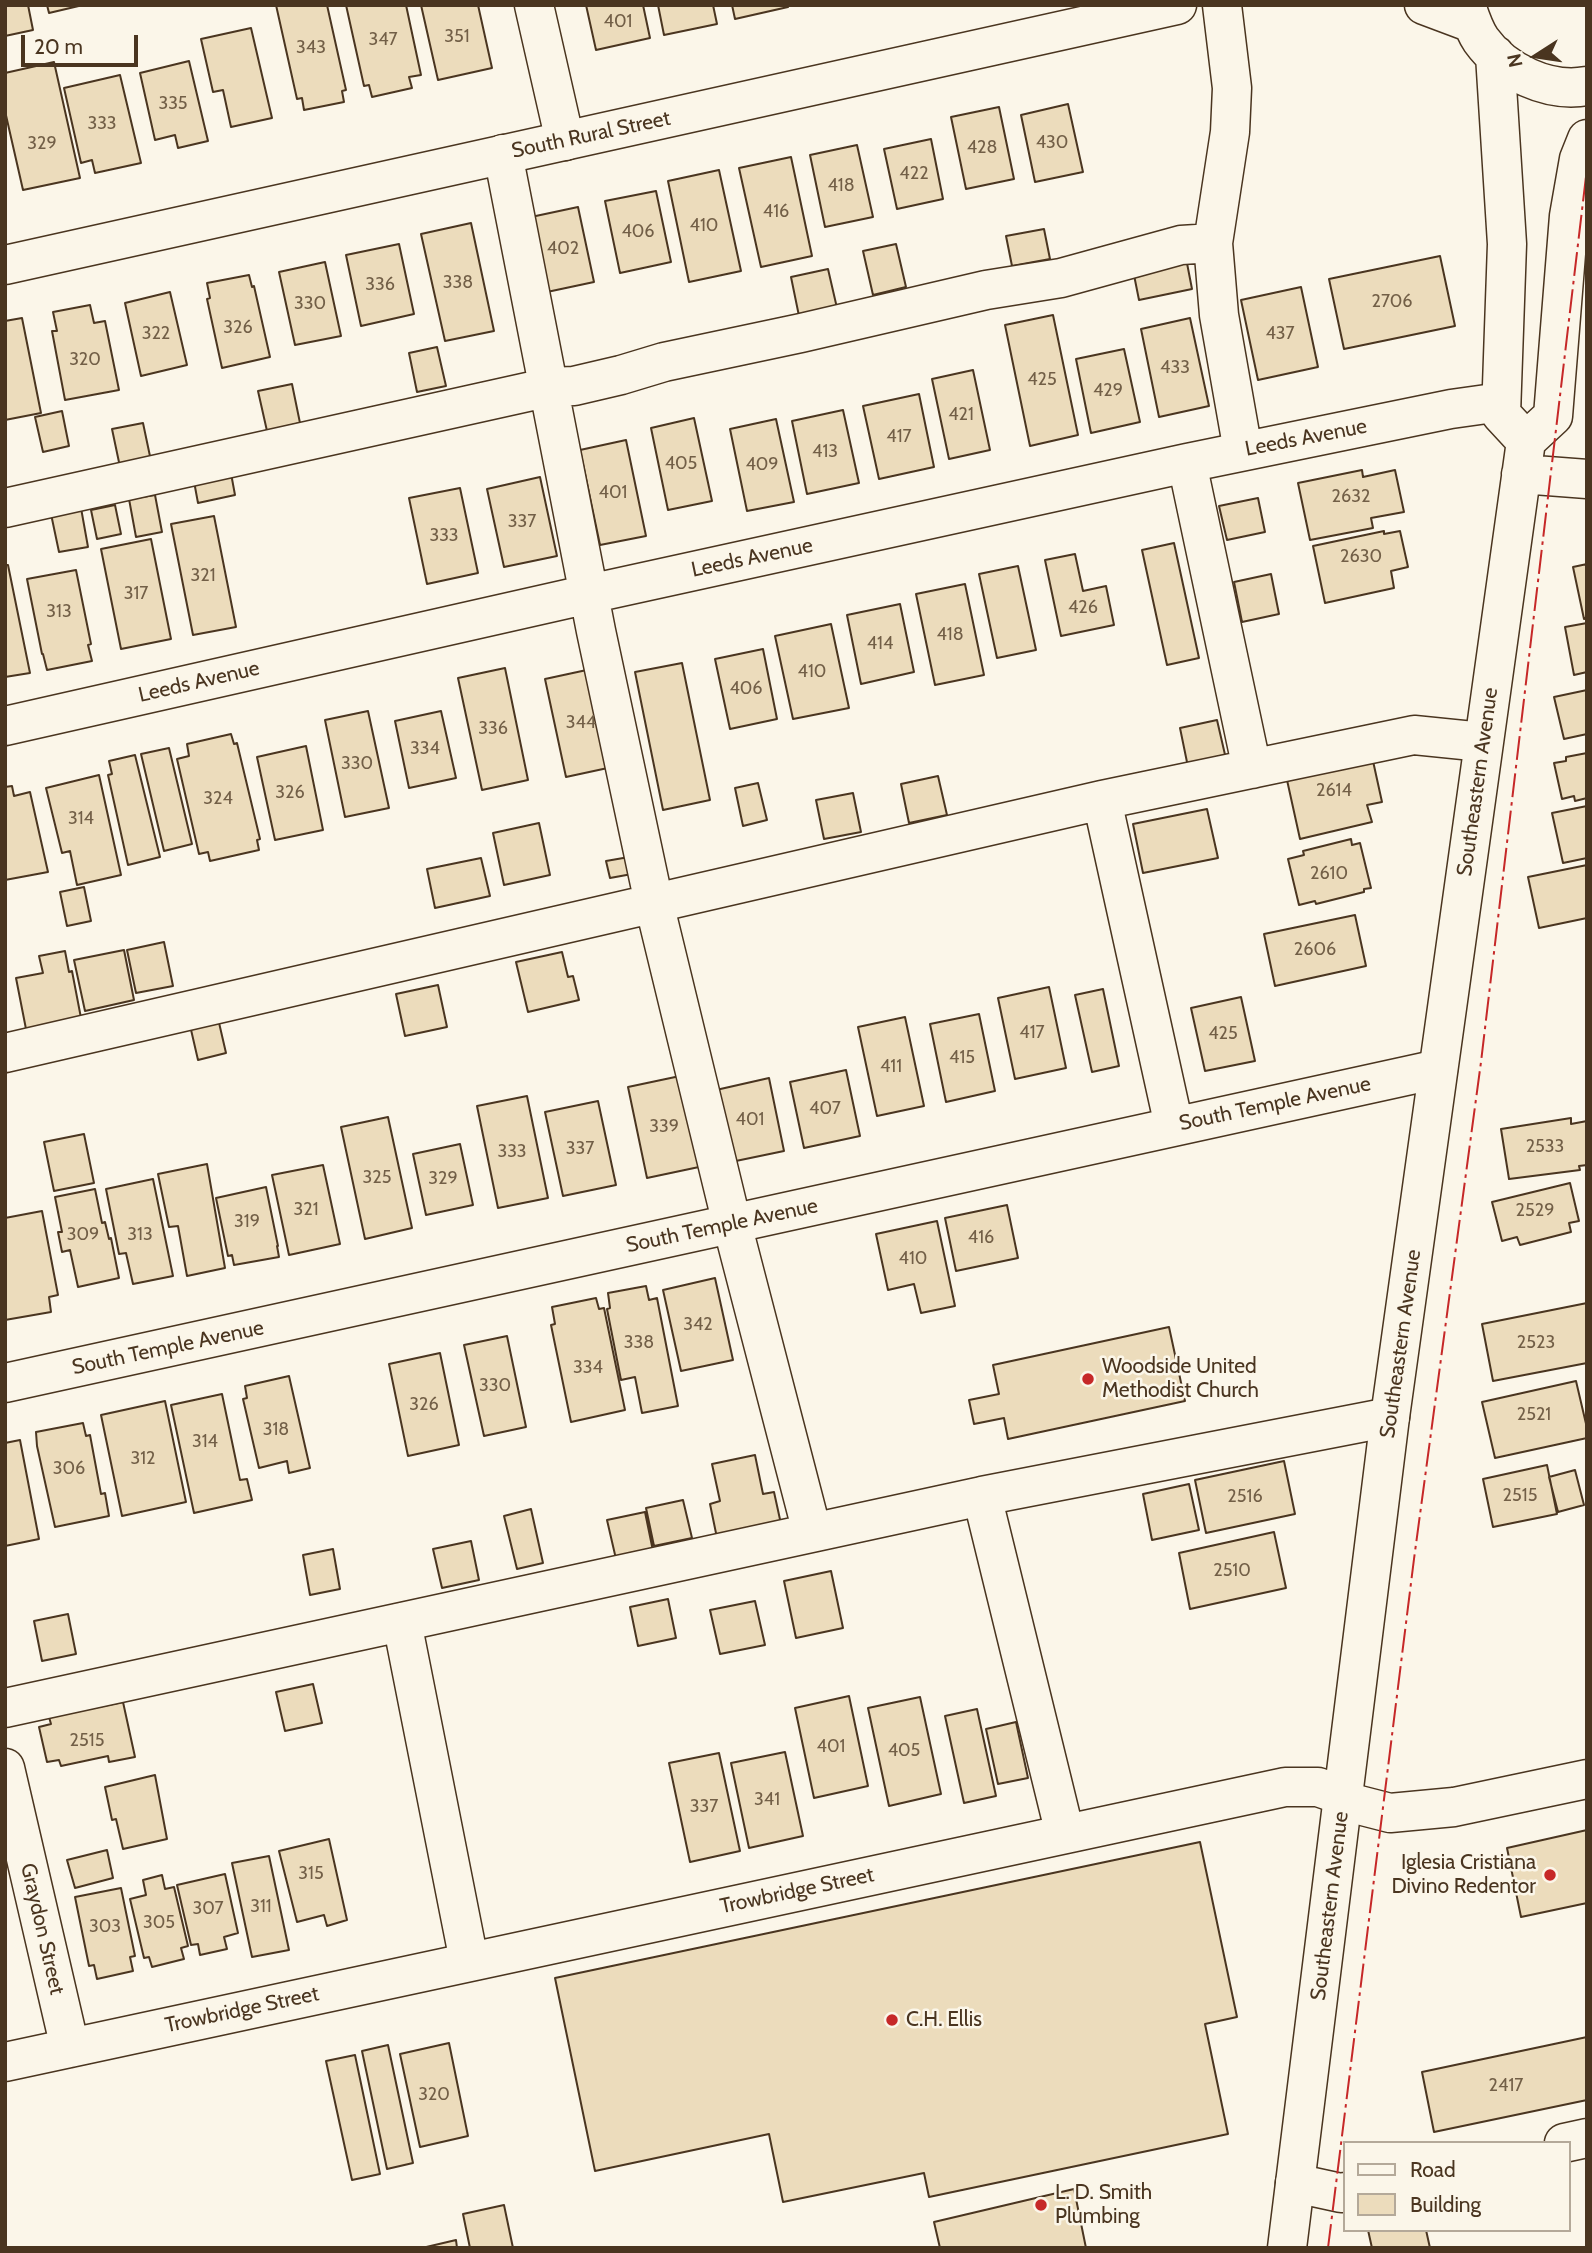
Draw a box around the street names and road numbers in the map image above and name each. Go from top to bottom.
street label: South Rural Street [509,106,673,164]
street label: Leeds Avenue [1243,414,1369,462]
street label: Leeds Avenue [689,533,815,583]
street label: Leeds Avenue [136,656,262,708]
street label: Southeastern Avenue [1452,686,1504,878]
street label: South Temple Avenue [1177,1071,1373,1137]
street label: South Temple Avenue [624,1193,820,1259]
street label: Southeastern Avenue [1375,1248,1427,1440]
street label: South Temple Avenue [70,1315,266,1381]
street label: Southeastern Avenue [1306,1810,1354,2002]
street label: Graydon Street [15,1861,69,1997]
street label: Trowbridge Street [718,1862,876,1920]
street label: Trowbridge Street [163,1981,321,2039]

